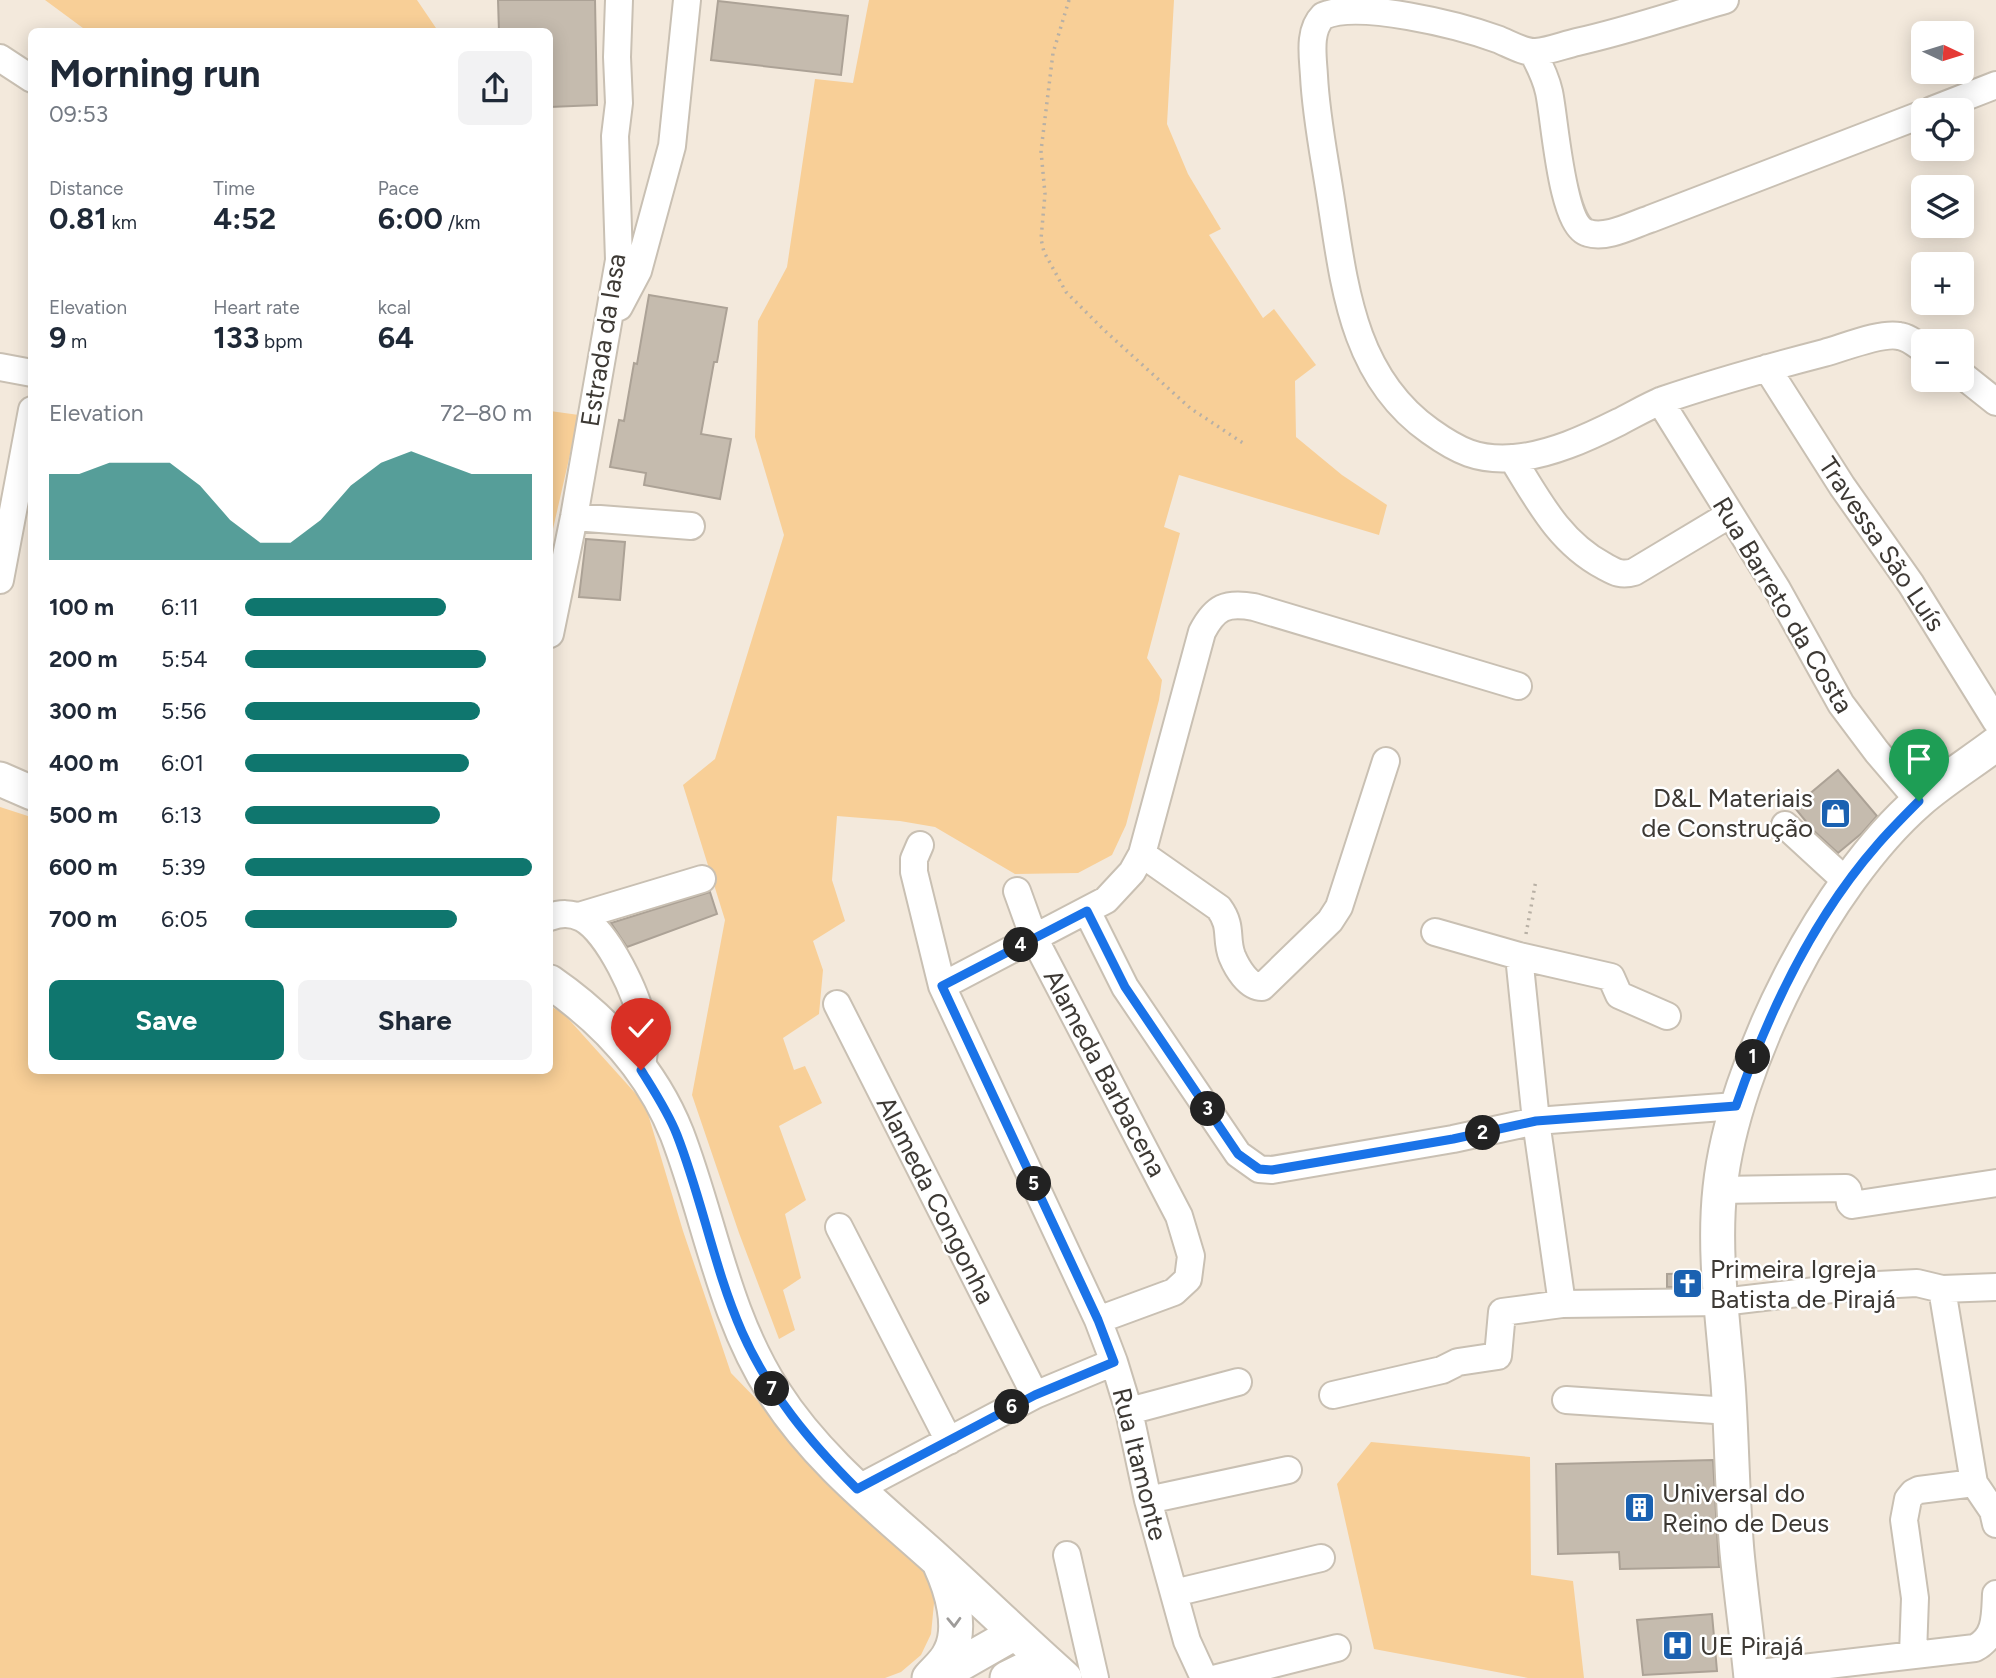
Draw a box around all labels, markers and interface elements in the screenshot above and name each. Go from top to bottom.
north arrow [1911,21,1974,84]
map controls [1911,21,1974,392]
text: Morning run [49,51,261,97]
button: share [458,51,532,125]
button: locate [1911,98,1974,161]
text: 09:53 [49,100,108,128]
button: layers [1911,175,1974,238]
text: Distance [49,177,123,200]
text: Time [213,177,255,200]
text: Pace [378,177,419,200]
text: 0.81 [49,200,107,237]
text: 4:52 [213,200,276,237]
text: 6:00 [378,200,443,237]
text: km [107,211,137,234]
text: /km [443,211,480,234]
street label: Estrada da Iasa [574,251,632,429]
button: + [1911,252,1974,315]
text: Elevation [49,296,127,319]
text: Heart rate [213,296,300,319]
text: kcal [378,296,411,319]
text: 9 [49,319,66,356]
text: 133 [213,319,259,356]
text: 64 [378,319,414,356]
button: − [1911,329,1974,392]
text: m [66,330,87,353]
text: bpm [259,330,303,353]
text: Elevation [49,399,144,427]
text: 72–80 m [440,399,532,427]
street label: Travessa São Luís [1812,451,1952,637]
street label: Rua Barreto da Costa [1706,491,1860,719]
text: 100 m [49,593,114,621]
text: 6:11 [161,593,199,621]
text: 200 m [49,645,118,673]
text: 5:54 [161,645,208,673]
text: 300 m [49,697,117,725]
text: 5:56 [161,697,206,725]
pin [1889,729,1949,801]
icon: arrive [1900,740,1938,778]
text: 400 m [49,749,119,777]
text: 6:01 [161,749,204,777]
place label: D&L Materiais de Construção [1641,782,1813,844]
shop icon: D&L Materiais de Construção [1819,796,1853,830]
text: 500 m [49,801,118,829]
text: 6:13 [161,801,202,829]
text: 600 m [49,853,118,881]
text: 5:39 [161,853,206,881]
text: 700 m [49,905,117,933]
text: 6:05 [161,905,208,933]
pin: 4 [1004,928,1038,962]
text: 4 [1014,933,1027,956]
street label: Alameda Barbacena [1037,964,1173,1182]
button: Save [49,980,284,1060]
button: Share [298,980,532,1060]
pin [611,998,671,1070]
icon: check [622,1009,660,1047]
pin: 1 [1736,1040,1770,1074]
text: 1 [1748,1045,1757,1068]
street label: Alameda Congonha [870,1091,1002,1309]
pin: 3 [1190,1092,1226,1126]
text: 3 [1202,1097,1213,1120]
pin: 2 [1466,1116,1500,1150]
text: 2 [1477,1121,1488,1144]
pin: 5 [1016,1166,1052,1202]
text: 5 [1028,1172,1039,1195]
place label: Primeira Igreja Batista de Pirajá [1710,1253,1896,1315]
church icon: Primeira Igreja Batista de Pirajá [1670,1267,1704,1301]
pin: 7 [754,1372,790,1406]
text: 7 [766,1377,777,1400]
street label: Rua Itamonte [1106,1384,1174,1544]
pin: 6 [995,1390,1030,1424]
text: 6 [1006,1395,1017,1418]
place label: Universal do Reino de Deus [1662,1477,1829,1539]
building icon: Universal do Reino de Deus [1622,1491,1656,1525]
one-way arrow [946,1617,961,1628]
hospital icon: UE Pirajá [1660,1629,1694,1663]
place label: UE Pirajá [1700,1630,1804,1662]

